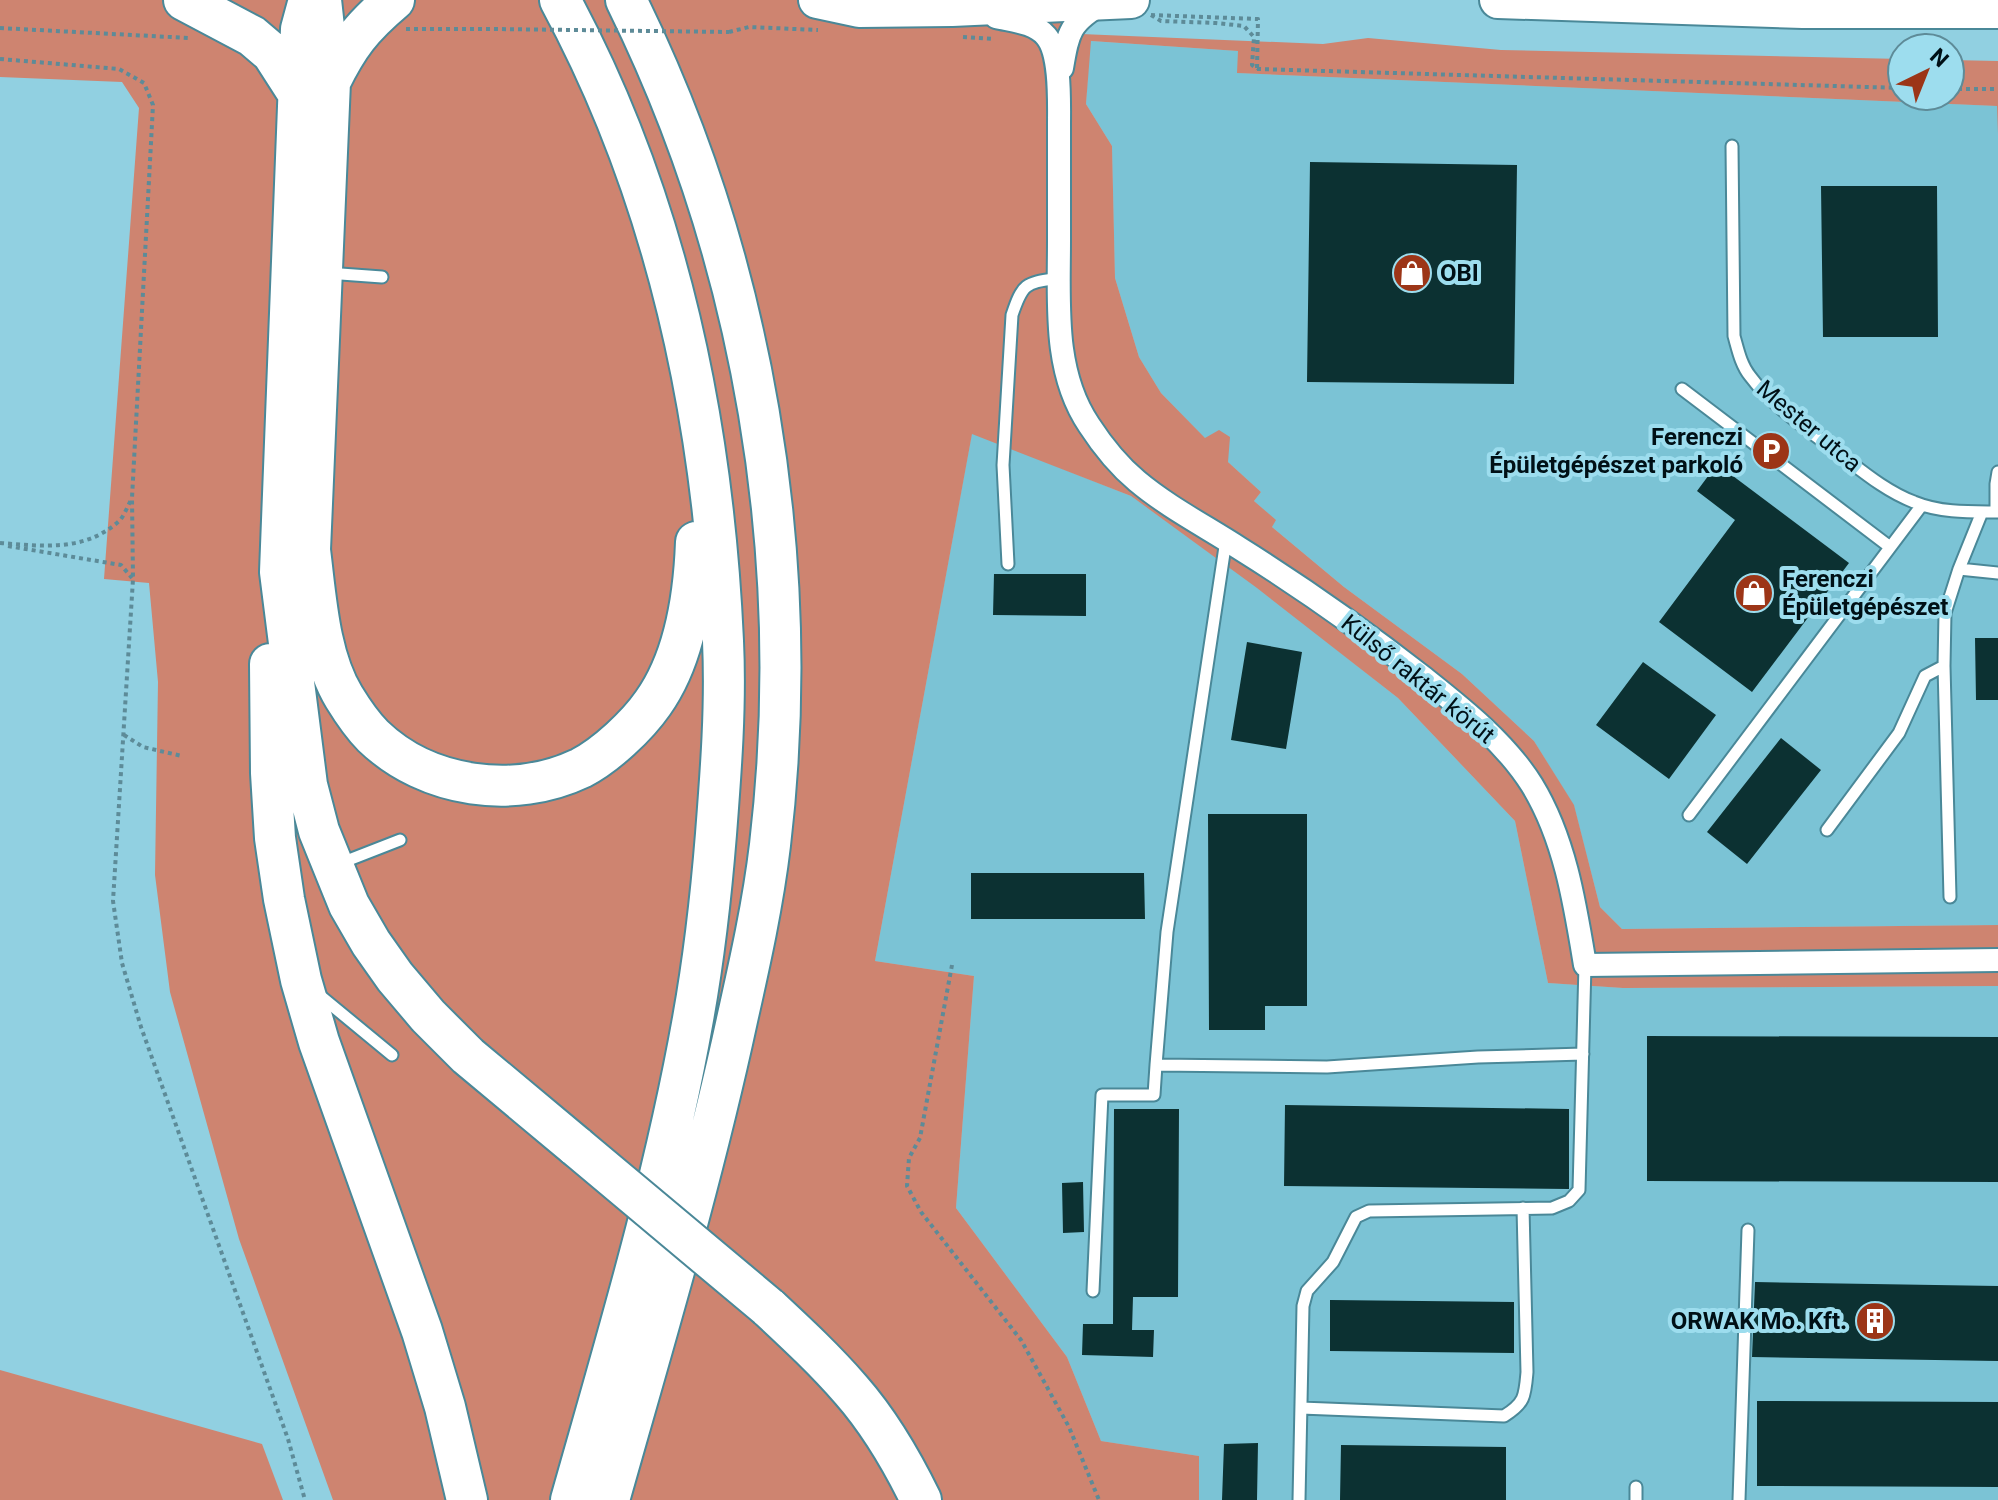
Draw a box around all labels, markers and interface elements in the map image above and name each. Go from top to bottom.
north arrow [1886,32,1966,112]
text: N [1925,43,1954,72]
shop icon: OBI [1391,252,1433,294]
place label: OBI [1440,259,1479,287]
street label: Mester utca [1751,374,1867,478]
place label: Ferenczi Épületgépészet parkoló [1489,423,1743,479]
parking icon: Ferenczi Épületgépészet parkoló [1750,430,1792,472]
place label: Ferenczi Épületgépészet [1782,565,1948,621]
shop icon: Ferenczi Épületgépészet [1733,572,1775,614]
street label: Külső raktár körút [1336,609,1500,749]
building icon: ORWAK Mo. Kft. [1854,1300,1896,1342]
place label: ORWAK Mo. Kft. [1671,1307,1847,1335]

